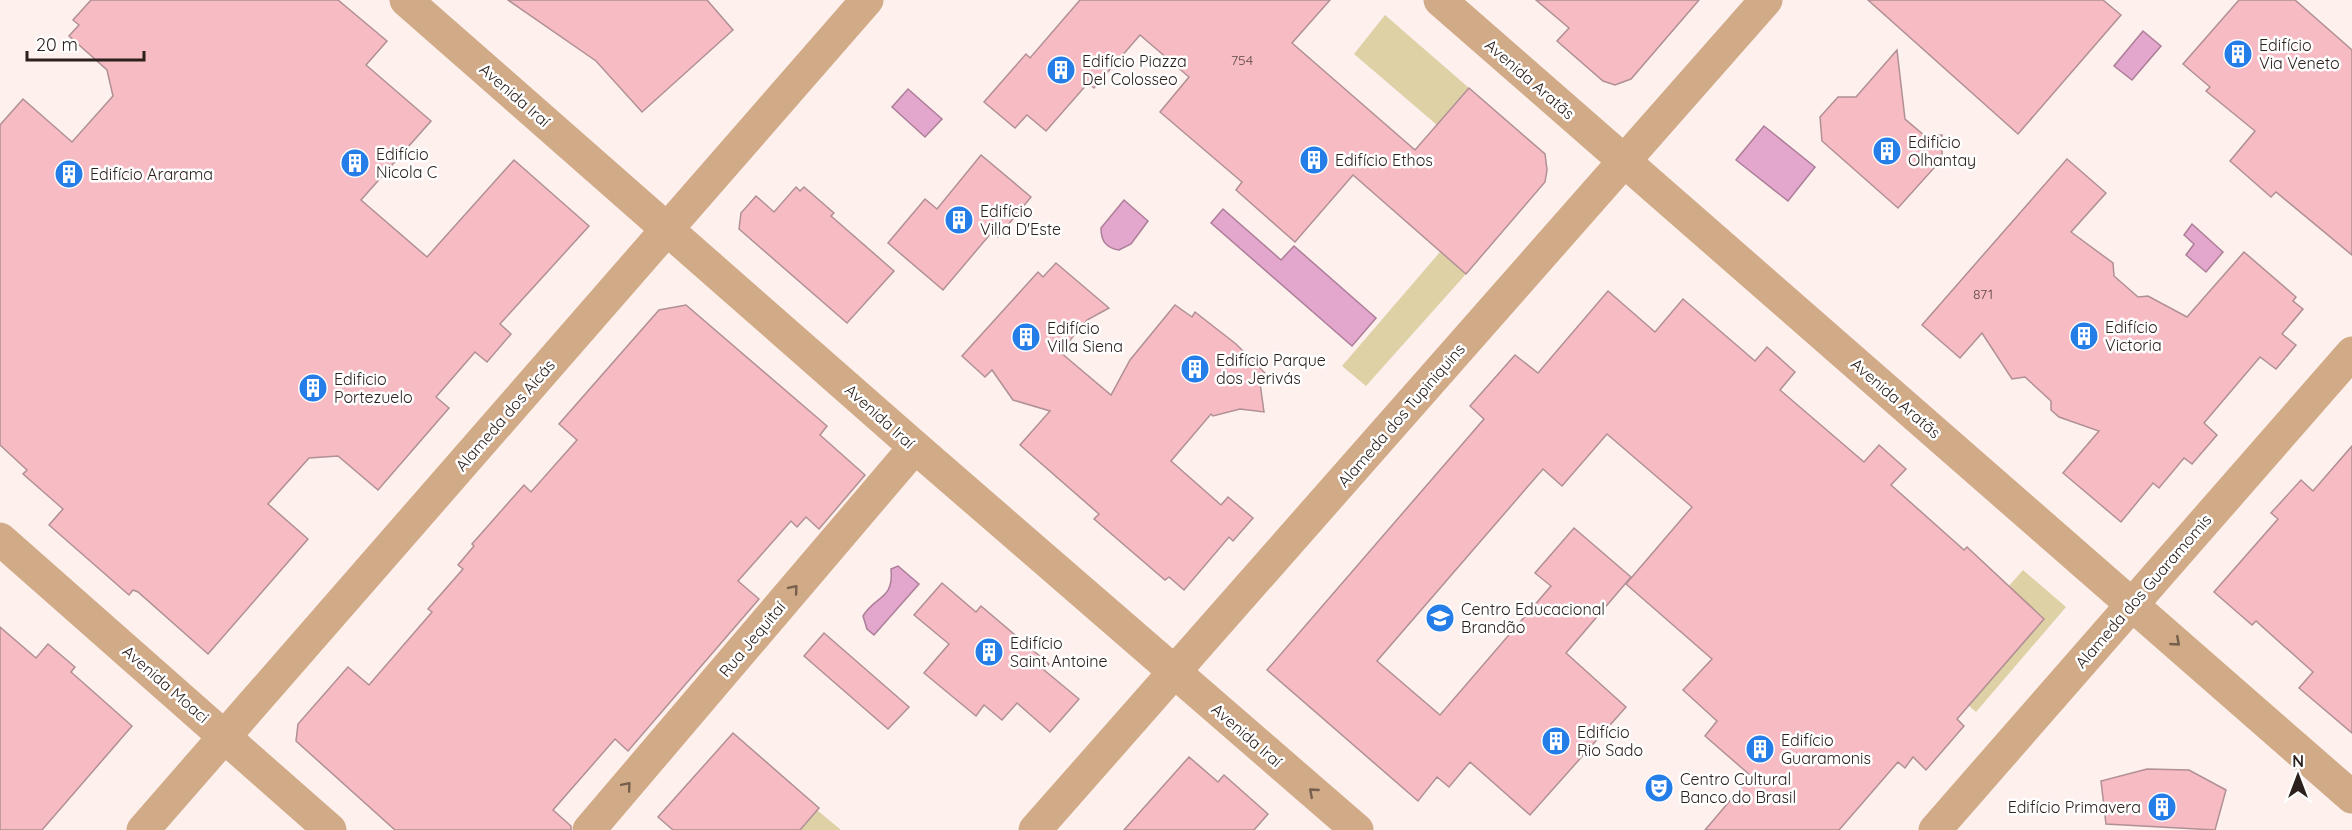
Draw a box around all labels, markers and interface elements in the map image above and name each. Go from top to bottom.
scale bar [27,24,144,62]
text: 20 m [36,33,78,56]
street label: Avenida Aratãs [1481,35,1579,123]
place label: Edifício Via Veneto [2259,35,2340,73]
building icon: Edifício Via Veneto [2222,38,2254,70]
place label: Edifício Piazza Del Colosseo [1082,51,1187,89]
house number: 754 [1231,51,1253,69]
building icon: Edifício Piazza Del Colosseo [1045,54,1077,86]
street label: Avenida Iraí [476,59,555,131]
place label: Edificio Olhantay [1908,132,1976,170]
building icon: Edificio Olhantay [1871,135,1903,167]
place label: Edifício Nicola C [376,144,437,182]
building icon: Edifício Ethos [1298,144,1330,176]
building icon: Edifício Nicola C [339,147,371,179]
place label: Edifício Ethos [1335,150,1433,170]
building icon: Edifício Ararama [53,158,85,190]
place label: Edifício Ararama [90,164,213,184]
place label: Edifício Villa D'Este [980,201,1061,239]
building icon: Edifício Villa D'Este [943,204,975,236]
house number: 871 [1973,285,1993,303]
place label: Edifício Victoria [2105,317,2162,355]
place label: Edifício Villa Siena [1047,318,1123,356]
building icon: Edifício Victoria [2068,320,2100,352]
building icon: Edifício Villa Siena [1010,321,1042,353]
street label: Alameda dos Tupiniquins [1333,339,1469,491]
place label: Edifício Parque dos Jerivás [1216,350,1326,388]
building icon: Edifício Parque dos Jerivás [1179,353,1211,385]
street label: Avenida Aratãs [1847,354,1945,442]
street label: Alameda dos Aicás [451,355,559,475]
place label: Edificio Portezuelo [334,369,413,407]
building icon: Edificio Portezuelo [297,372,329,404]
street label: Avenida Iraí [841,380,919,453]
street label: Alameda dos Guaramomis [2071,510,2215,672]
one-way arrow [787,585,798,596]
street label: Rua Jequitaí [715,597,790,681]
place label: Centro Educacional Brandão [1461,599,1605,637]
school or university icon: Centro Educacional Brandão [1424,602,1456,634]
place label: Edifício Saint Antoine [1010,633,1107,671]
one-way arrow [2169,635,2180,646]
building icon: Edifício Saint Antoine [973,636,1005,668]
street label: Avenida Moaci [119,641,213,727]
street label: Avenida Iraí [1208,699,1287,771]
place label: Edifício Rio Sado [1577,722,1643,760]
building icon: Edifício Rio Sado [1540,725,1572,757]
place label: Edifício Guaramonis [1781,730,1871,768]
building icon: Edifício Guaramonis [1744,733,1776,765]
north arrow [2268,746,2328,806]
text: N [2292,751,2304,771]
place label: Centro Cultural Banco do Brasil [1680,769,1796,807]
theatre icon: Centro Cultural Banco do Brasil [1643,772,1675,804]
one-way arrow [620,782,631,792]
one-way arrow [1309,788,1320,799]
building icon: Edifício Primavera [2146,791,2178,823]
place label: Edifício Primavera [2008,797,2141,817]

